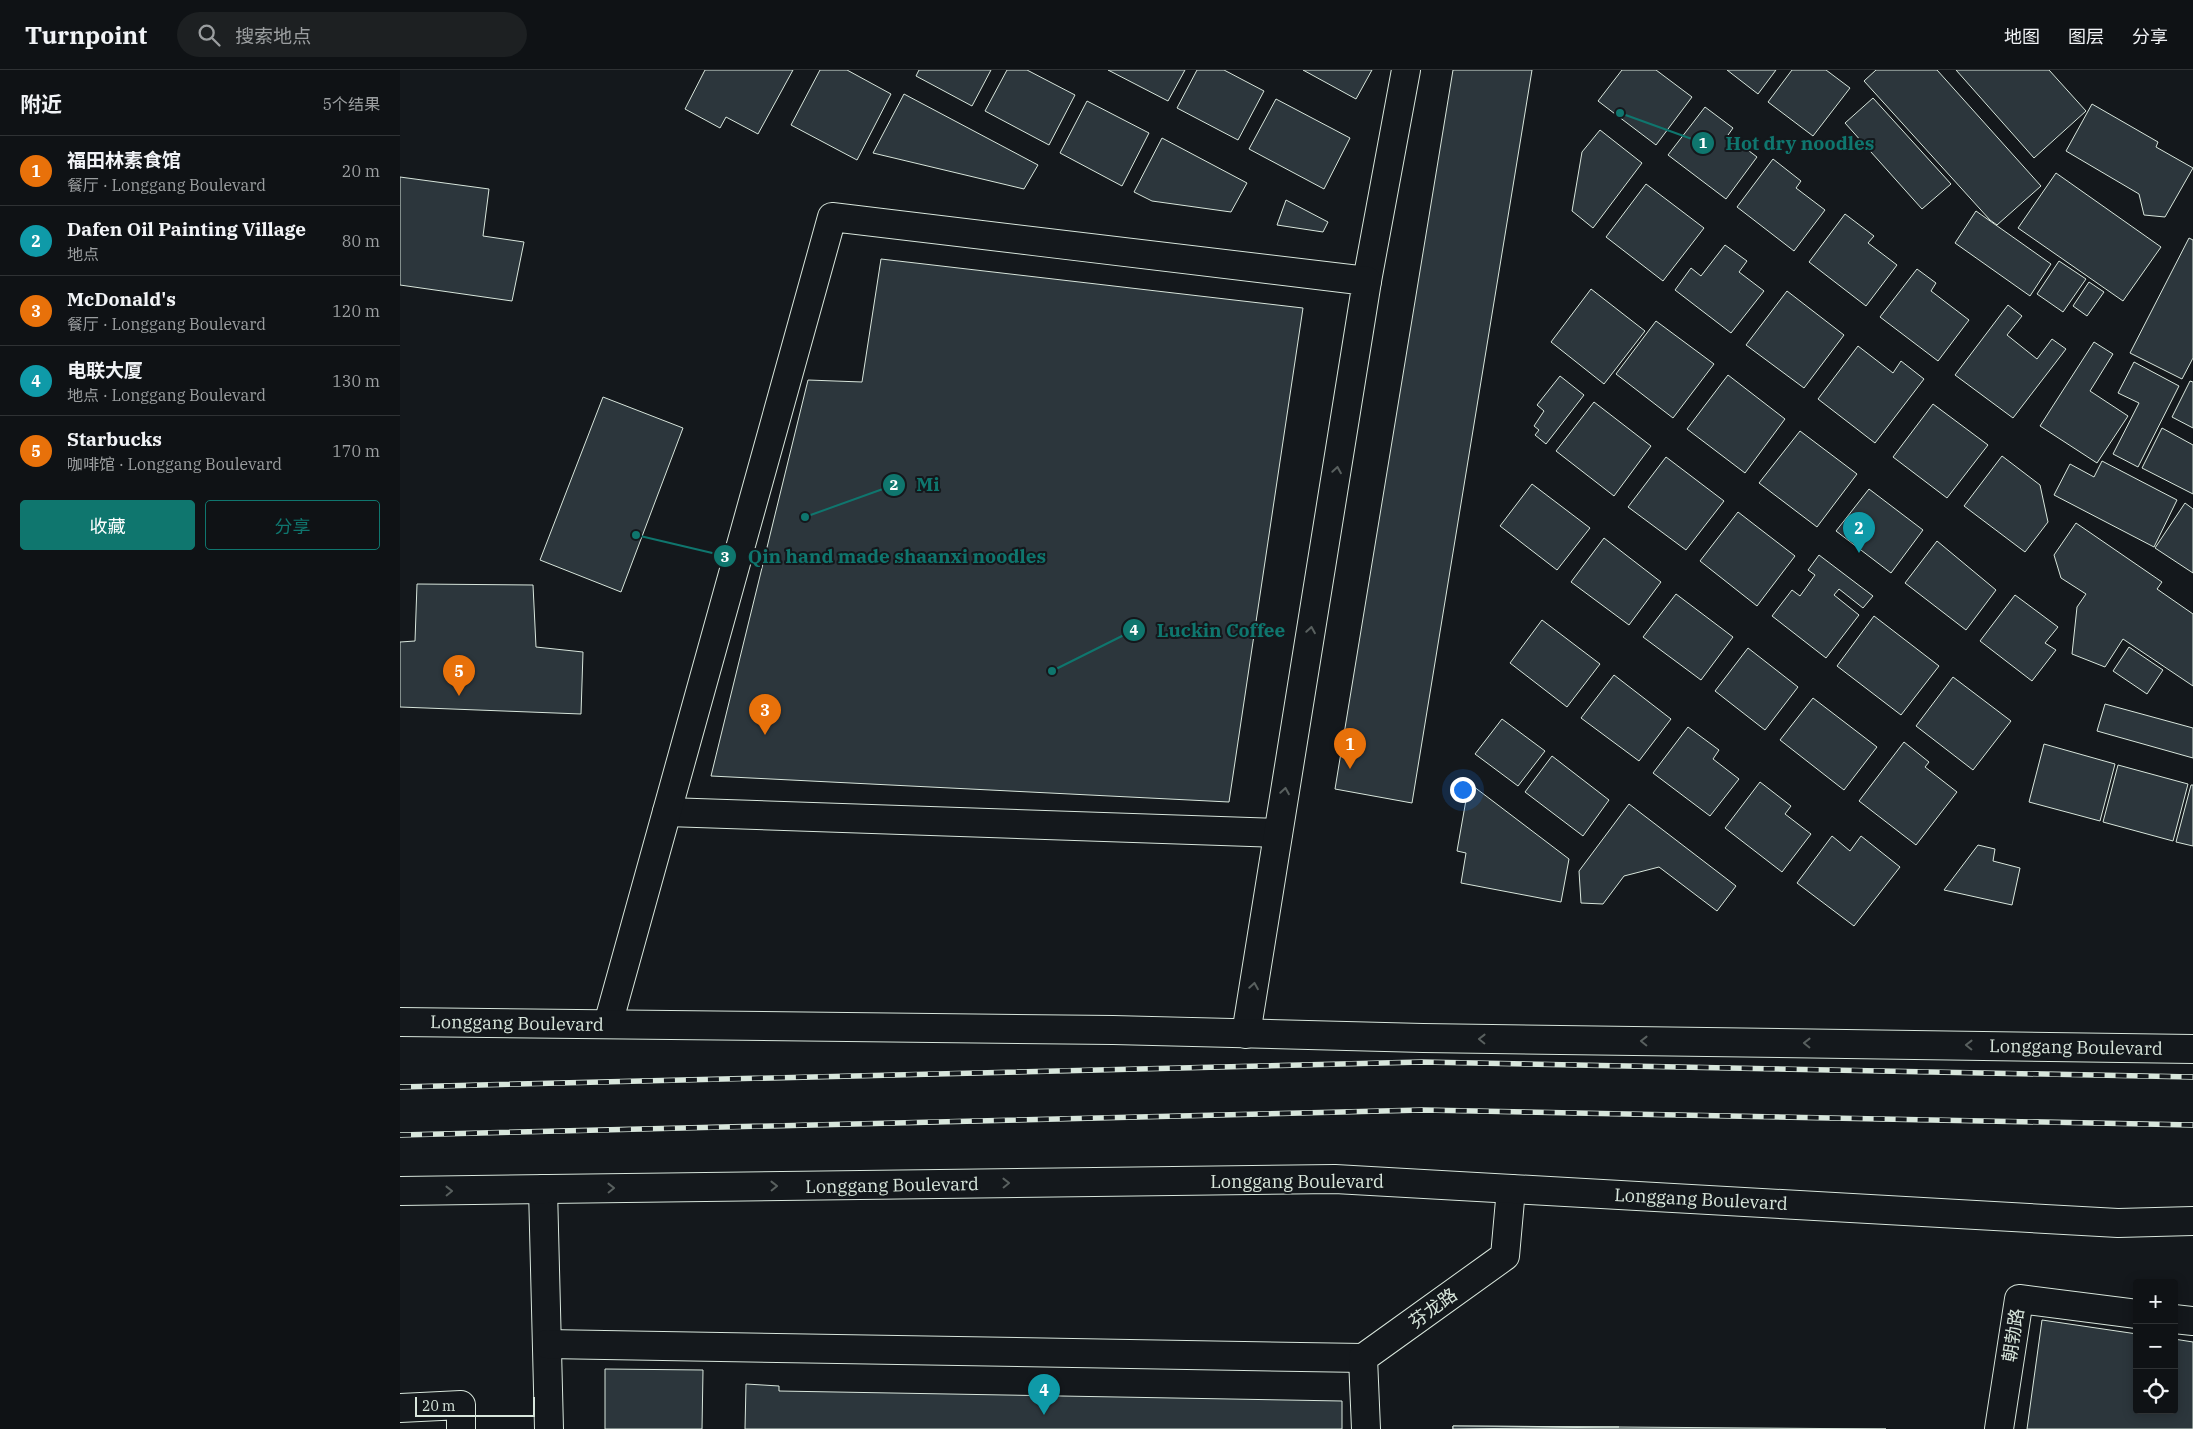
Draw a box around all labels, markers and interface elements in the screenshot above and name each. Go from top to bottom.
search box [177,12,527,57]
text: Turnpoint [25,19,147,51]
icon: search [195,21,223,49]
text: 搜索地点 [235,24,311,48]
text: 地图 [2004,25,2040,48]
text: 图层 [2068,25,2104,48]
text: 分享 [2132,25,2168,48]
text: 附近 [20,90,62,118]
text: 5个结果 [322,94,380,114]
callout: Hot dry noodles [1691,126,1885,160]
text: Hot dry noodles [1726,131,1874,155]
text: 1 [1698,133,1708,152]
text: 福田林素食馆 [67,148,181,172]
text: 1 [31,161,41,181]
text: 20 m [342,161,380,181]
text: 餐厅 · Longgang Boulevard [67,175,266,195]
text: Dafen Oil Painting Village [67,217,306,241]
text: 2 [31,231,41,251]
text: 80 m [342,231,380,251]
text: 地点 [67,244,99,264]
text: McDonald's [67,287,176,311]
text: 3 [31,301,41,321]
text: 120 m [332,301,380,321]
text: 餐厅 · Longgang Boulevard [67,314,266,334]
text: 电联大厦 [67,358,143,382]
text: 4 [31,371,41,391]
text: 130 m [332,371,380,391]
text: 地点 · Longgang Boulevard [67,385,266,405]
text: Starbucks [67,427,162,451]
text: 5 [31,441,41,461]
text: 170 m [332,441,380,461]
text: 咖啡馆 · Longgang Boulevard [67,454,282,474]
one-way arrow [1331,465,1341,474]
callout: Mi [881,468,950,502]
text: Mi [916,472,940,496]
text: 2 [889,475,899,494]
button: 收藏 [20,500,195,550]
button: 分享 [205,500,380,550]
pin: 2 [1843,512,1875,553]
callout: Qin hand made shaanxi noodles [713,539,1056,573]
text: Qin hand made shaanxi noodles [748,544,1046,568]
text: 3 [720,547,730,566]
callout: Luckin Coffee [1121,613,1295,647]
text: Luckin Coffee [1157,618,1285,642]
text: 4 [1129,620,1139,639]
one-way arrow [1305,626,1315,634]
pin: 5 [443,655,475,696]
pin: 3 [749,694,781,735]
pin: 1 [1334,728,1366,769]
your location [1450,777,1476,803]
one-way arrow [1279,786,1290,794]
one-way arrow [1248,981,1258,990]
street label: Longgang Boulevard [430,1010,604,1036]
one-way arrow [1478,1034,1486,1044]
street label: Longgang Boulevard [1989,1034,2163,1060]
one-way arrow [1640,1036,1648,1046]
one-way arrow [1803,1038,1810,1048]
one-way arrow [1965,1040,1973,1050]
street label: Longgang Boulevard [1210,1170,1384,1193]
street label: Longgang Boulevard [805,1172,979,1198]
one-way arrow [1002,1178,1010,1188]
one-way arrow [770,1181,778,1191]
one-way arrow [607,1183,615,1194]
street label: Longgang Boulevard [1614,1183,1788,1215]
one-way arrow [445,1186,453,1196]
map controls [2133,1279,2178,1414]
button: + [2133,1279,2178,1324]
street label: 芬龙路 [1404,1283,1462,1333]
street label: 朝勃路 [1997,1307,2029,1363]
button: − [2133,1324,2178,1369]
button: locate [2133,1369,2178,1414]
pin: 4 [1028,1374,1060,1415]
scale bar [415,1394,535,1417]
text: 20 m [422,1397,455,1415]

